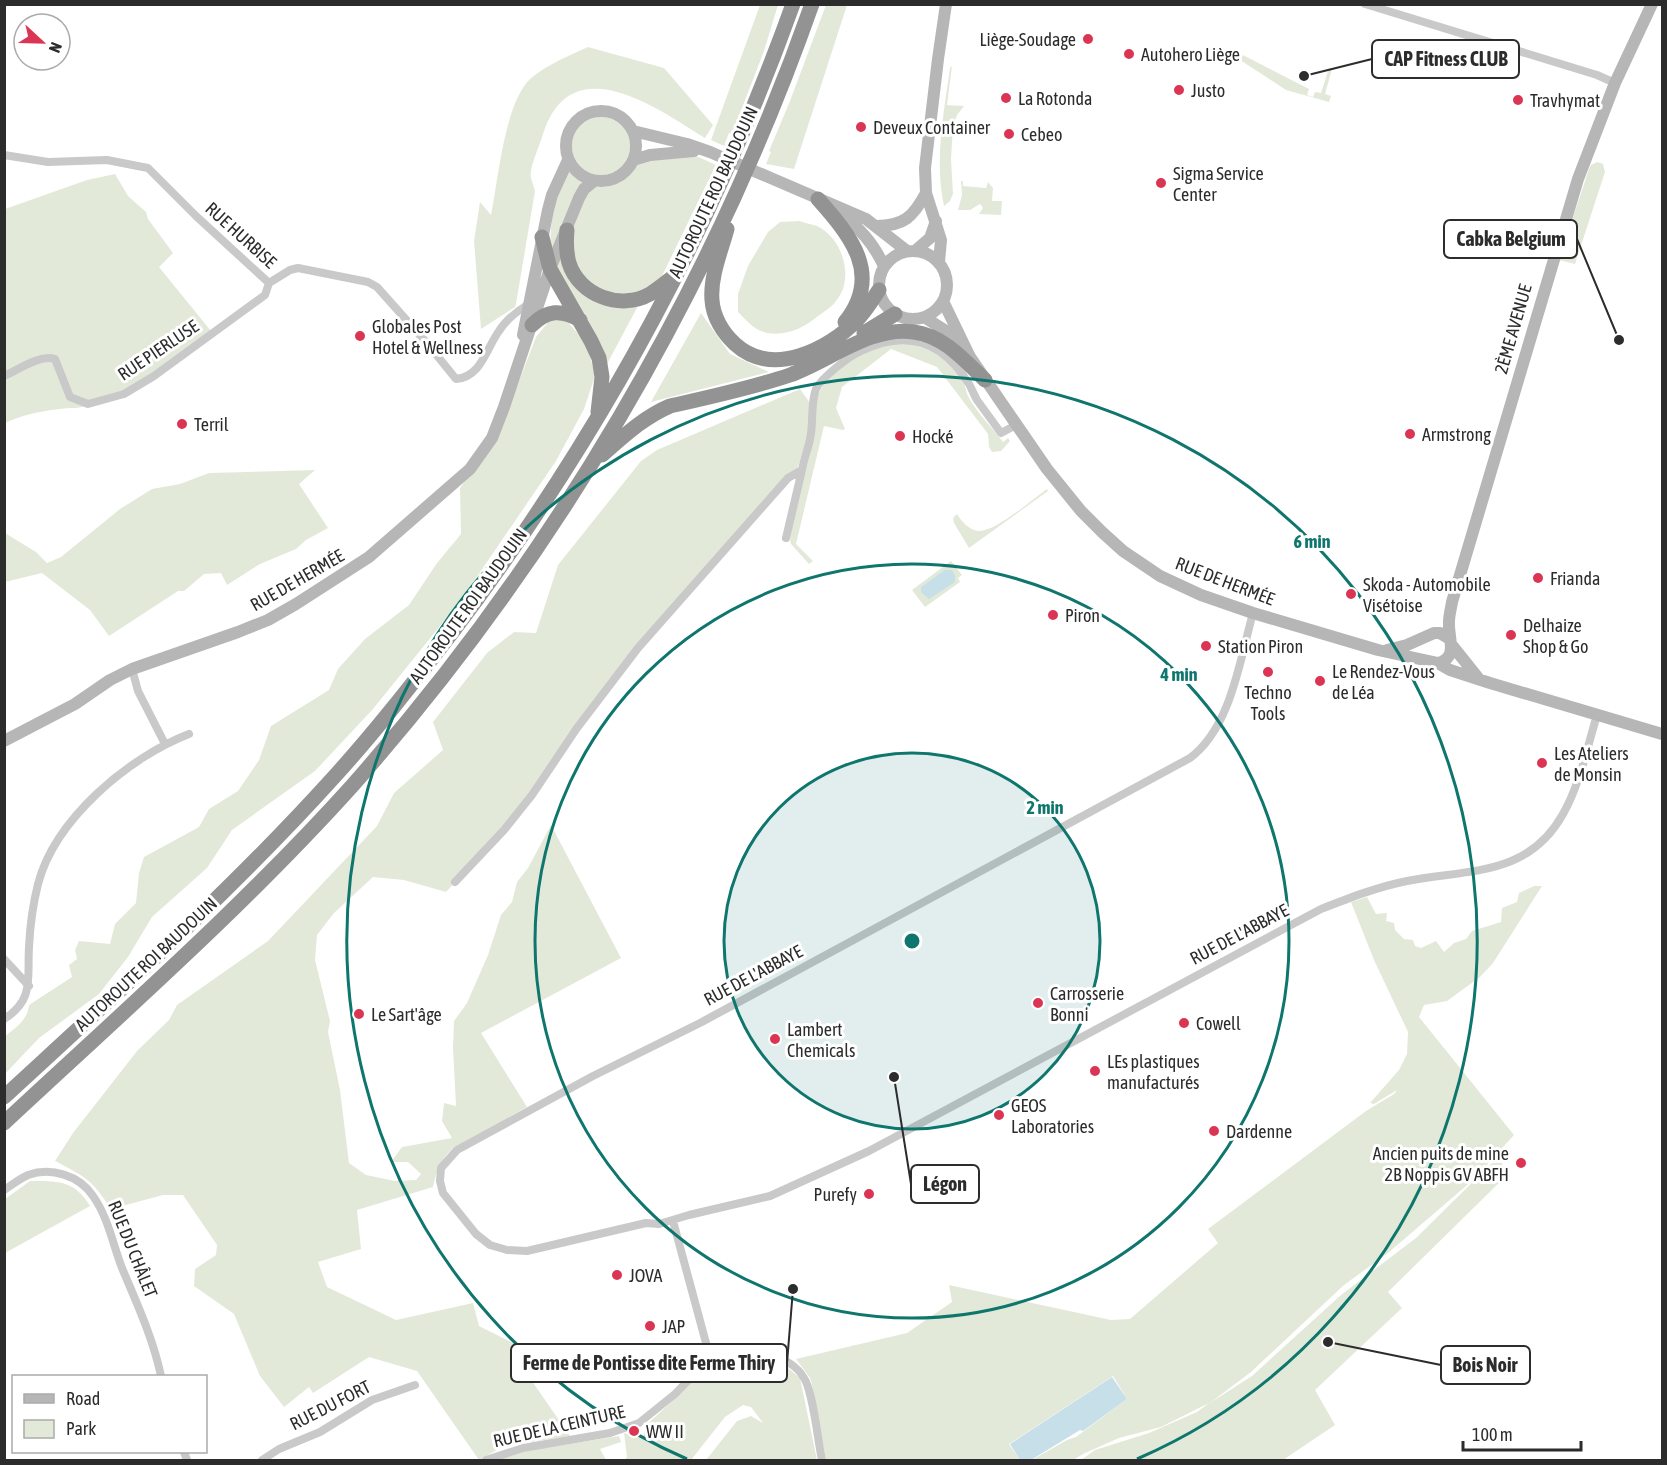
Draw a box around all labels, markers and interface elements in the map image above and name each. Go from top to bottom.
north arrow [12,12,72,72]
place label: Liège-Soudage [980,29,1076,50]
marker: Liège-Soudage [1081,32,1095,46]
text: N [46,40,66,55]
callout: CAP Fitness CLUB [1372,40,1519,78]
place label: Autohero Liège [1141,44,1240,65]
marker: Autohero Liège [1122,47,1136,61]
text: CAP Fitness CLUB [1384,47,1508,70]
place label: Justo [1191,80,1225,101]
marker: Justo [1172,83,1186,97]
place label: La Rotonda [1018,88,1092,109]
place label: Travhymat [1530,90,1600,111]
marker: La Rotonda [999,91,1013,105]
marker: Travhymat [1511,93,1525,107]
street label: AUTOROUTE ROI BAUDOUIN [664,103,762,281]
place label: Deveux Container [873,117,991,138]
marker: Deveux Container [854,120,868,134]
place label: Cebeo [1021,124,1062,145]
marker: Cebeo [1002,127,1016,141]
place label: Sigma Service Center [1173,163,1264,205]
marker: Sigma Service Center [1154,176,1168,190]
street label: RUE HURBISE [201,198,281,273]
callout: Cabka Belgium [1444,220,1577,258]
text: Cabka Belgium [1456,227,1566,250]
street label: 2ÈME AVENUE [1490,281,1536,376]
street label: RUE PIERLUSE [114,315,203,385]
place label: Globales Post Hotel & Wellness [372,316,483,358]
marker: Globales Post Hotel & Wellness [353,329,367,343]
place label: Terril [194,414,229,435]
marker: Terril [175,417,189,431]
place label: Armstrong [1422,424,1491,445]
place label: Hocké [912,426,953,447]
marker: Armstrong [1403,427,1417,441]
marker: Hocké [893,429,907,443]
street label: AUTOROUTE ROI BAUDOUIN [405,524,531,688]
text: 6 min [1294,531,1331,552]
street label: RUE DE HERMÉE [247,545,348,615]
street label: RUE DE HERMÉE [1172,552,1278,610]
place label: Frianda [1550,568,1600,589]
marker: Frianda [1531,571,1545,585]
place label: Skoda - Automobile Visétoise [1363,574,1491,616]
marker: Skoda - Automobile Visétoise [1344,587,1358,601]
place label: Piron [1065,605,1100,626]
marker: Piron [1046,608,1060,622]
place label: Delhaize Shop & Go [1523,615,1589,657]
marker: Delhaize Shop & Go [1504,628,1518,642]
place label: Station Piron [1218,636,1303,657]
marker: Station Piron [1199,639,1213,653]
place label: Le Rendez-Vous de Léa [1332,661,1435,703]
text: 4 min [1160,664,1198,685]
marker: Techno Tools [1261,665,1275,679]
marker: Le Rendez-Vous de Léa [1313,674,1327,688]
place label: Techno Tools [1244,682,1292,724]
place label: Les Ateliers de Monsin [1554,743,1629,785]
marker: Les Ateliers de Monsin [1535,756,1549,770]
text: 2 min [1027,797,1064,818]
street label: AUTOROUTE ROI BAUDOUIN [71,893,221,1035]
street label: RUE DE L'ABBAYE [1186,899,1292,969]
centre of rings [902,931,922,951]
street label: RUE DE L'ABBAYE [700,940,806,1010]
place label: Carrosserie Bonni [1050,983,1124,1025]
marker: Carrosserie Bonni [1031,996,1045,1010]
place label: Le Sart'âge [371,1004,442,1025]
marker: Le Sart'âge [352,1007,366,1021]
place label: Cowell [1196,1013,1241,1034]
marker: Cowell [1177,1016,1191,1030]
place label: Lambert Chemicals [787,1019,855,1061]
marker: Lambert Chemicals [768,1032,782,1046]
place label: LEs plastiques manufacturés [1107,1051,1200,1093]
marker: LEs plastiques manufacturés [1088,1064,1102,1078]
place label: GEOS Laboratories [1011,1095,1094,1137]
marker: GEOS Laboratories [992,1108,1006,1122]
place label: Dardenne [1226,1121,1292,1142]
marker: Dardenne [1207,1124,1221,1138]
place label: Ancien puits de mine 2B Noppis GV ABFH [1373,1143,1509,1185]
marker: Ancien puits de mine 2B Noppis GV ABFH [1514,1156,1528,1170]
callout: Légon [911,1165,979,1203]
text: Légon [923,1172,967,1195]
place label: Purefy [814,1184,857,1205]
marker: Purefy [862,1187,876,1201]
street label: RUE DU CHÂLET [104,1197,162,1301]
place label: JOVA [629,1265,663,1286]
marker: JOVA [610,1268,624,1282]
place label: JAP [662,1316,686,1337]
marker: JAP [643,1319,657,1333]
callout: Ferme de Pontisse dite Ferme Thiry [511,1344,787,1382]
callout: Bois Noir [1441,1346,1530,1384]
text: Ferme de Pontisse dite Ferme Thiry [523,1351,776,1374]
text: Bois Noir [1453,1353,1519,1376]
legend [12,1375,207,1453]
street label: RUE DU FORT [286,1376,374,1434]
text: Road [66,1388,100,1409]
street label: RUE DE LA CEINTURE [491,1401,627,1451]
scale bar [1463,1414,1582,1452]
text: Park [66,1418,96,1439]
place label: WW II [646,1421,684,1442]
marker: WW II [627,1424,641,1438]
text: 100 m [1472,1424,1513,1445]

